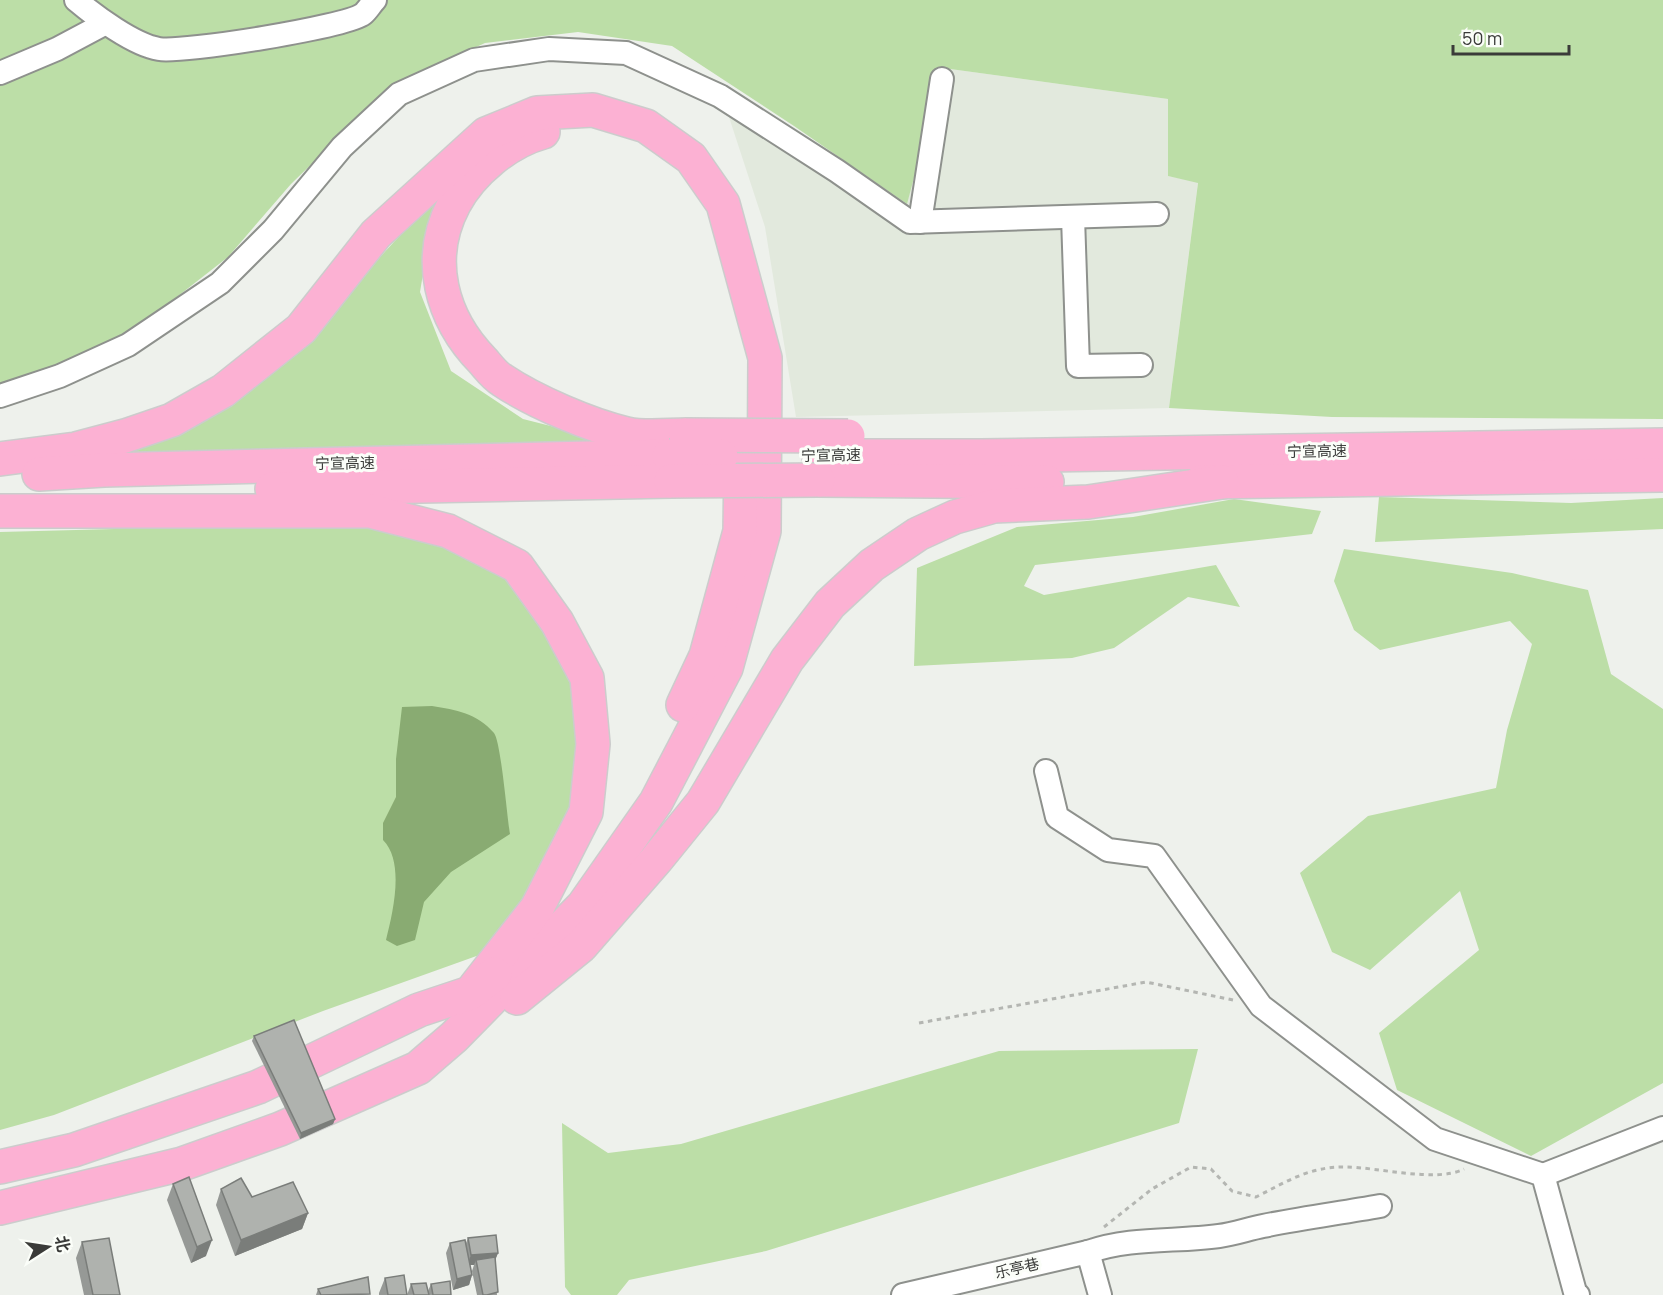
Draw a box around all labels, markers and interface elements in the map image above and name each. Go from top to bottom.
scale bar [1453,18,1568,56]
text: 50 m [1462,26,1502,50]
street label: 宁宣高速 [1287,440,1347,462]
street label: 宁宣高速 [801,444,861,466]
street label: 宁宣高速 [315,452,375,474]
north arrow [18,1217,78,1277]
text: 北 [50,1234,75,1254]
street label: 乐亭巷 [993,1253,1041,1283]

